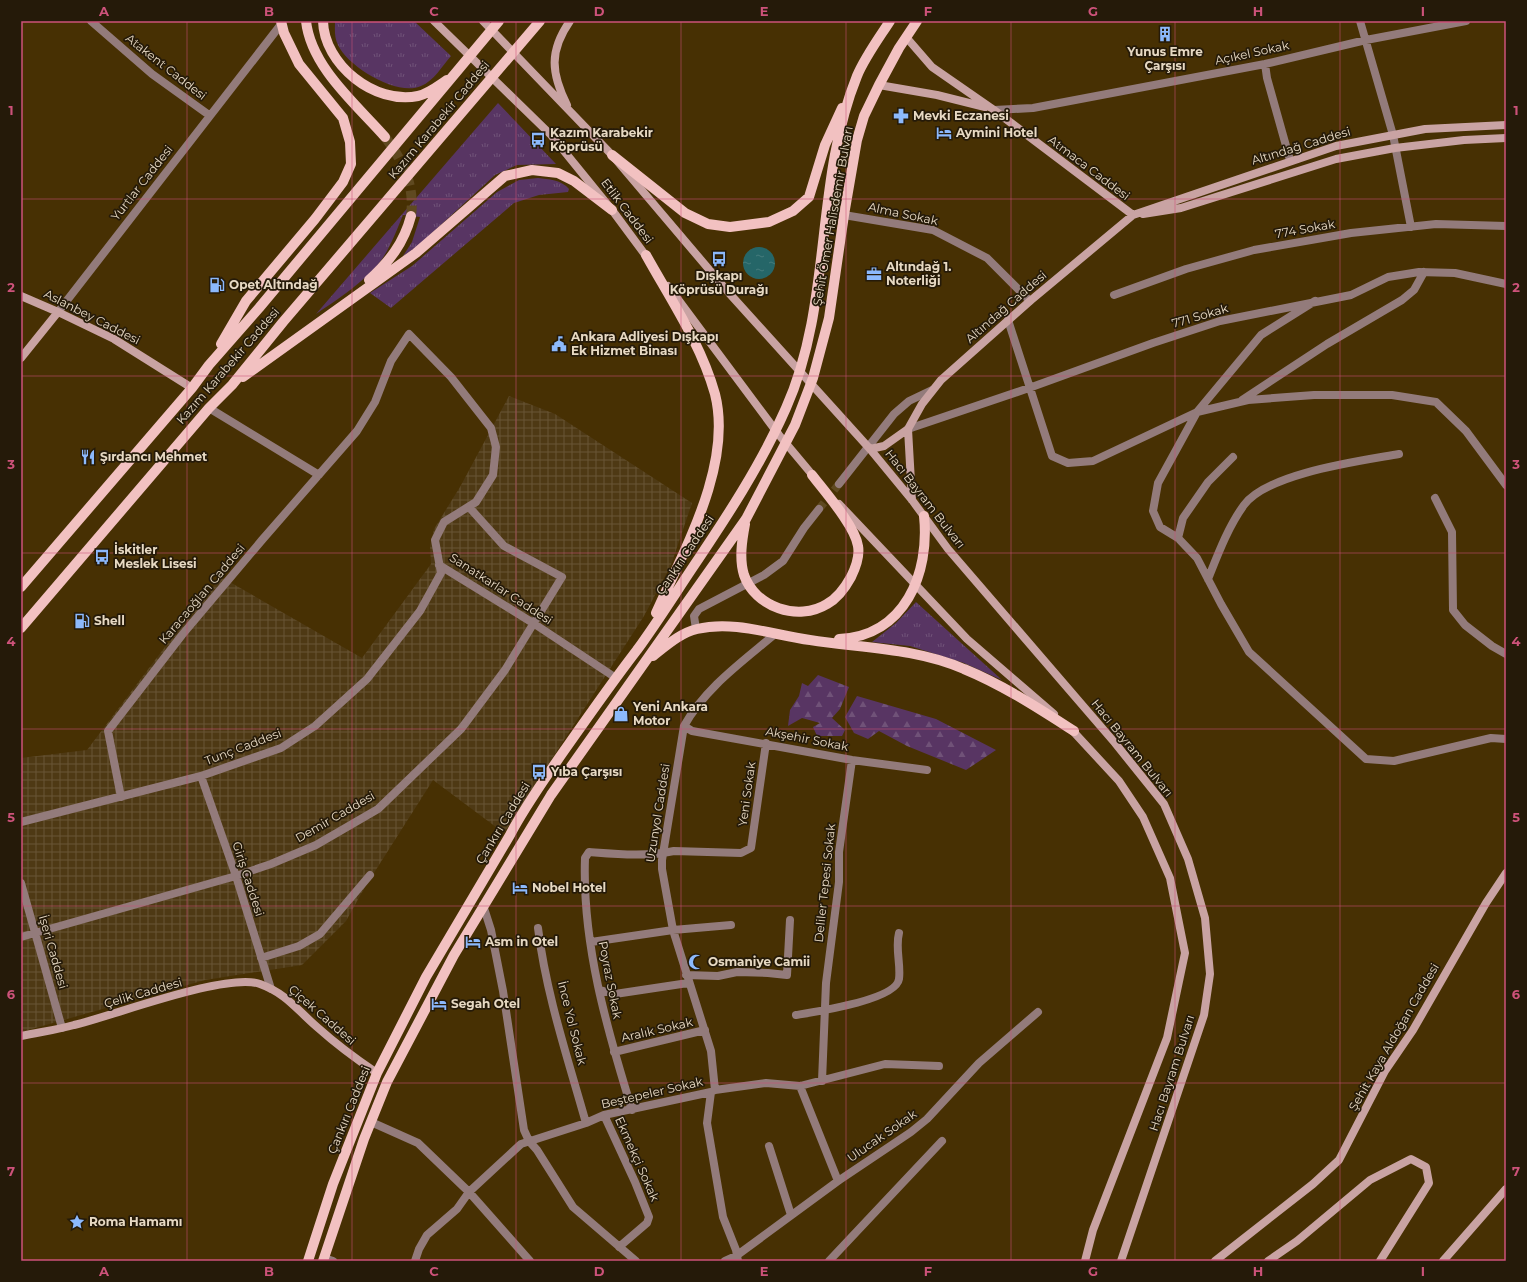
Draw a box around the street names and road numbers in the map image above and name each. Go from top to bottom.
street label: Atakent Caddesi [123,30,210,103]
street label: Açıkel Sokak [1214,37,1291,68]
street label: Kazım Karabekir Caddesi [385,58,492,182]
street label: Altındağ Caddesi [1250,123,1352,168]
street label: Şehit Ömer Halisdemir Bulvarı [809,125,856,307]
street label: Atmaca Caddesi [1046,132,1133,203]
street label: Yurtlar Caddesi [108,142,176,223]
street label: Etlik Caddesi [598,175,657,246]
street label: Alma Sokak [867,199,940,228]
street label: 774 Sokak [1274,216,1337,241]
street label: Altındağ Caddesi [962,267,1049,346]
street label: Aslanbey Caddesi [42,286,143,347]
street label: 771 Sokak [1170,300,1231,331]
street label: Kazım Karabekir Caddesi [173,304,282,427]
street label: Hacı Bayram Bulvarı [882,446,969,551]
street label: Çankırı Caddesi [652,512,717,598]
street label: Karacaoğlan Caddesi [155,541,248,647]
street label: Sanatkarlar Caddesi [447,550,556,627]
street label: Hacı Bayram Bulvarı [1088,696,1176,800]
street label: Akşehir Sokak [764,723,851,754]
street label: Tunç Caddesi [202,725,283,768]
street label: Yeni Sokak [735,760,759,827]
street label: Uzunyol Caddesi [642,762,673,863]
street label: Çankırı Caddesi [472,779,533,867]
street label: Demir Caddesi [292,788,377,845]
street label: Deliler Tepesi Sokak [811,822,838,943]
street label: Giriş Caddesi [229,840,268,918]
street label: İşeri Caddesi [36,913,71,990]
street label: Poyraz Sokak [596,940,626,1021]
street label: Şehit Kaya Aldoğan Caddesi [1345,960,1442,1113]
street label: Çelik Caddesi [102,974,184,1011]
street label: İnce Yol Sokak [555,979,590,1067]
street label: Çiçek Caddesi [286,981,359,1048]
street label: Hacı Bayram Bulvarı [1146,1013,1197,1133]
street label: Aralık Sokak [620,1014,695,1045]
street label: Çankırı Caddesi [324,1064,373,1156]
street label: Beştepeler Sokak [599,1073,705,1112]
street label: Ulucak Sokak [844,1106,920,1165]
street label: Ekmekçi Sokak [612,1114,663,1204]

